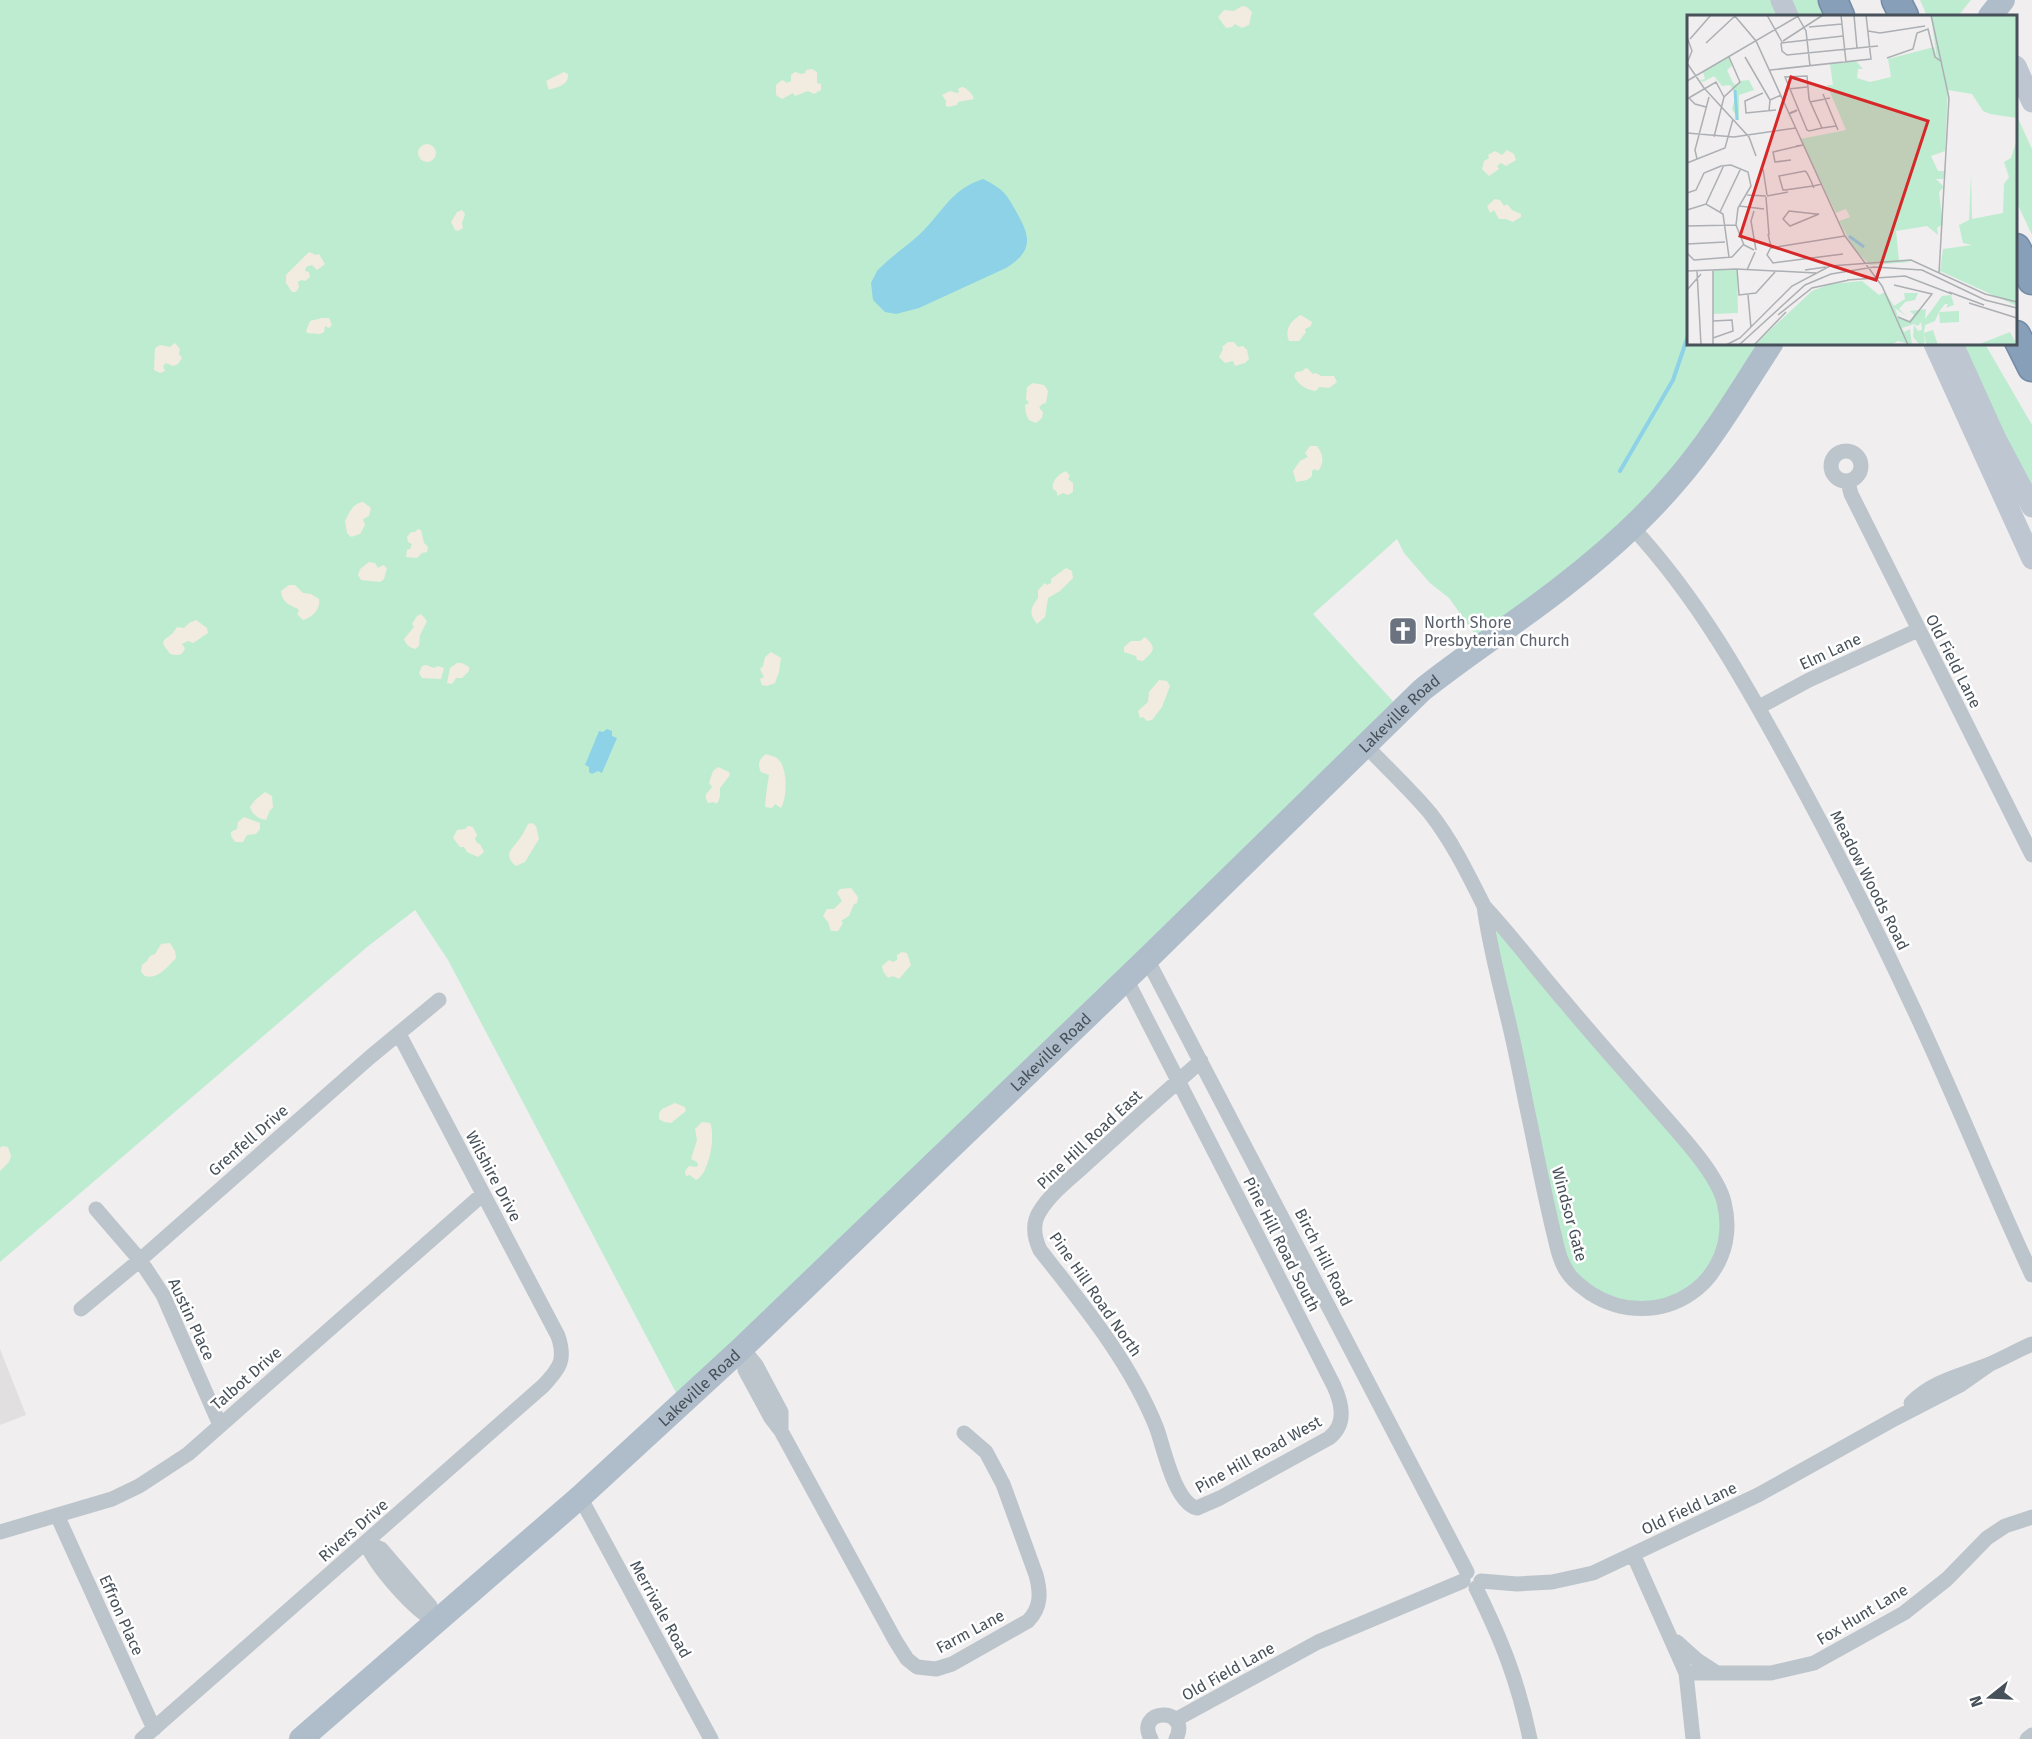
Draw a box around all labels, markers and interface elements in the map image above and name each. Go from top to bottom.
inset map [1687,15,2017,345]
street label: Old Field Lane [1922,611,1985,711]
place label: North Shore Presbyterian Church [1424,613,1570,650]
church icon: North Shore Presbyterian Church [1387,615,1419,647]
street label: Elm Lane [1796,629,1864,674]
street label: Lakeville Road [1355,671,1444,757]
street label: Meadow Woods Road [1826,807,1913,953]
street label: Lakeville Road [1006,1009,1095,1095]
street label: Pine Hill Road East [1033,1086,1146,1193]
street label: Grenfell Drive [205,1101,292,1180]
street label: Wilshire Drive [462,1128,525,1225]
street label: Windsor Gate [1548,1165,1591,1263]
street label: Pine Hill Road South [1239,1174,1324,1315]
street label: Birch Hill Road [1291,1205,1356,1309]
street label: Pine Hill Road North [1045,1228,1146,1360]
street label: Austin Place [164,1275,219,1363]
street label: Talbot Drive [207,1343,285,1414]
street label: Lakeville Road [654,1345,744,1430]
street label: Pine Hill Road West [1192,1412,1325,1497]
street label: Old Field Lane [1639,1478,1740,1539]
street label: Rivers Drive [315,1495,392,1566]
street label: Merrivale Road [626,1557,695,1661]
street label: Effron Place [95,1572,148,1658]
street label: Fox Hunt Lane [1813,1580,1911,1649]
street label: Farm Lane [933,1606,1008,1657]
street label: Old Field Lane [1179,1638,1278,1705]
north arrow [1960,1667,2020,1727]
text: N [1966,1694,1987,1709]

